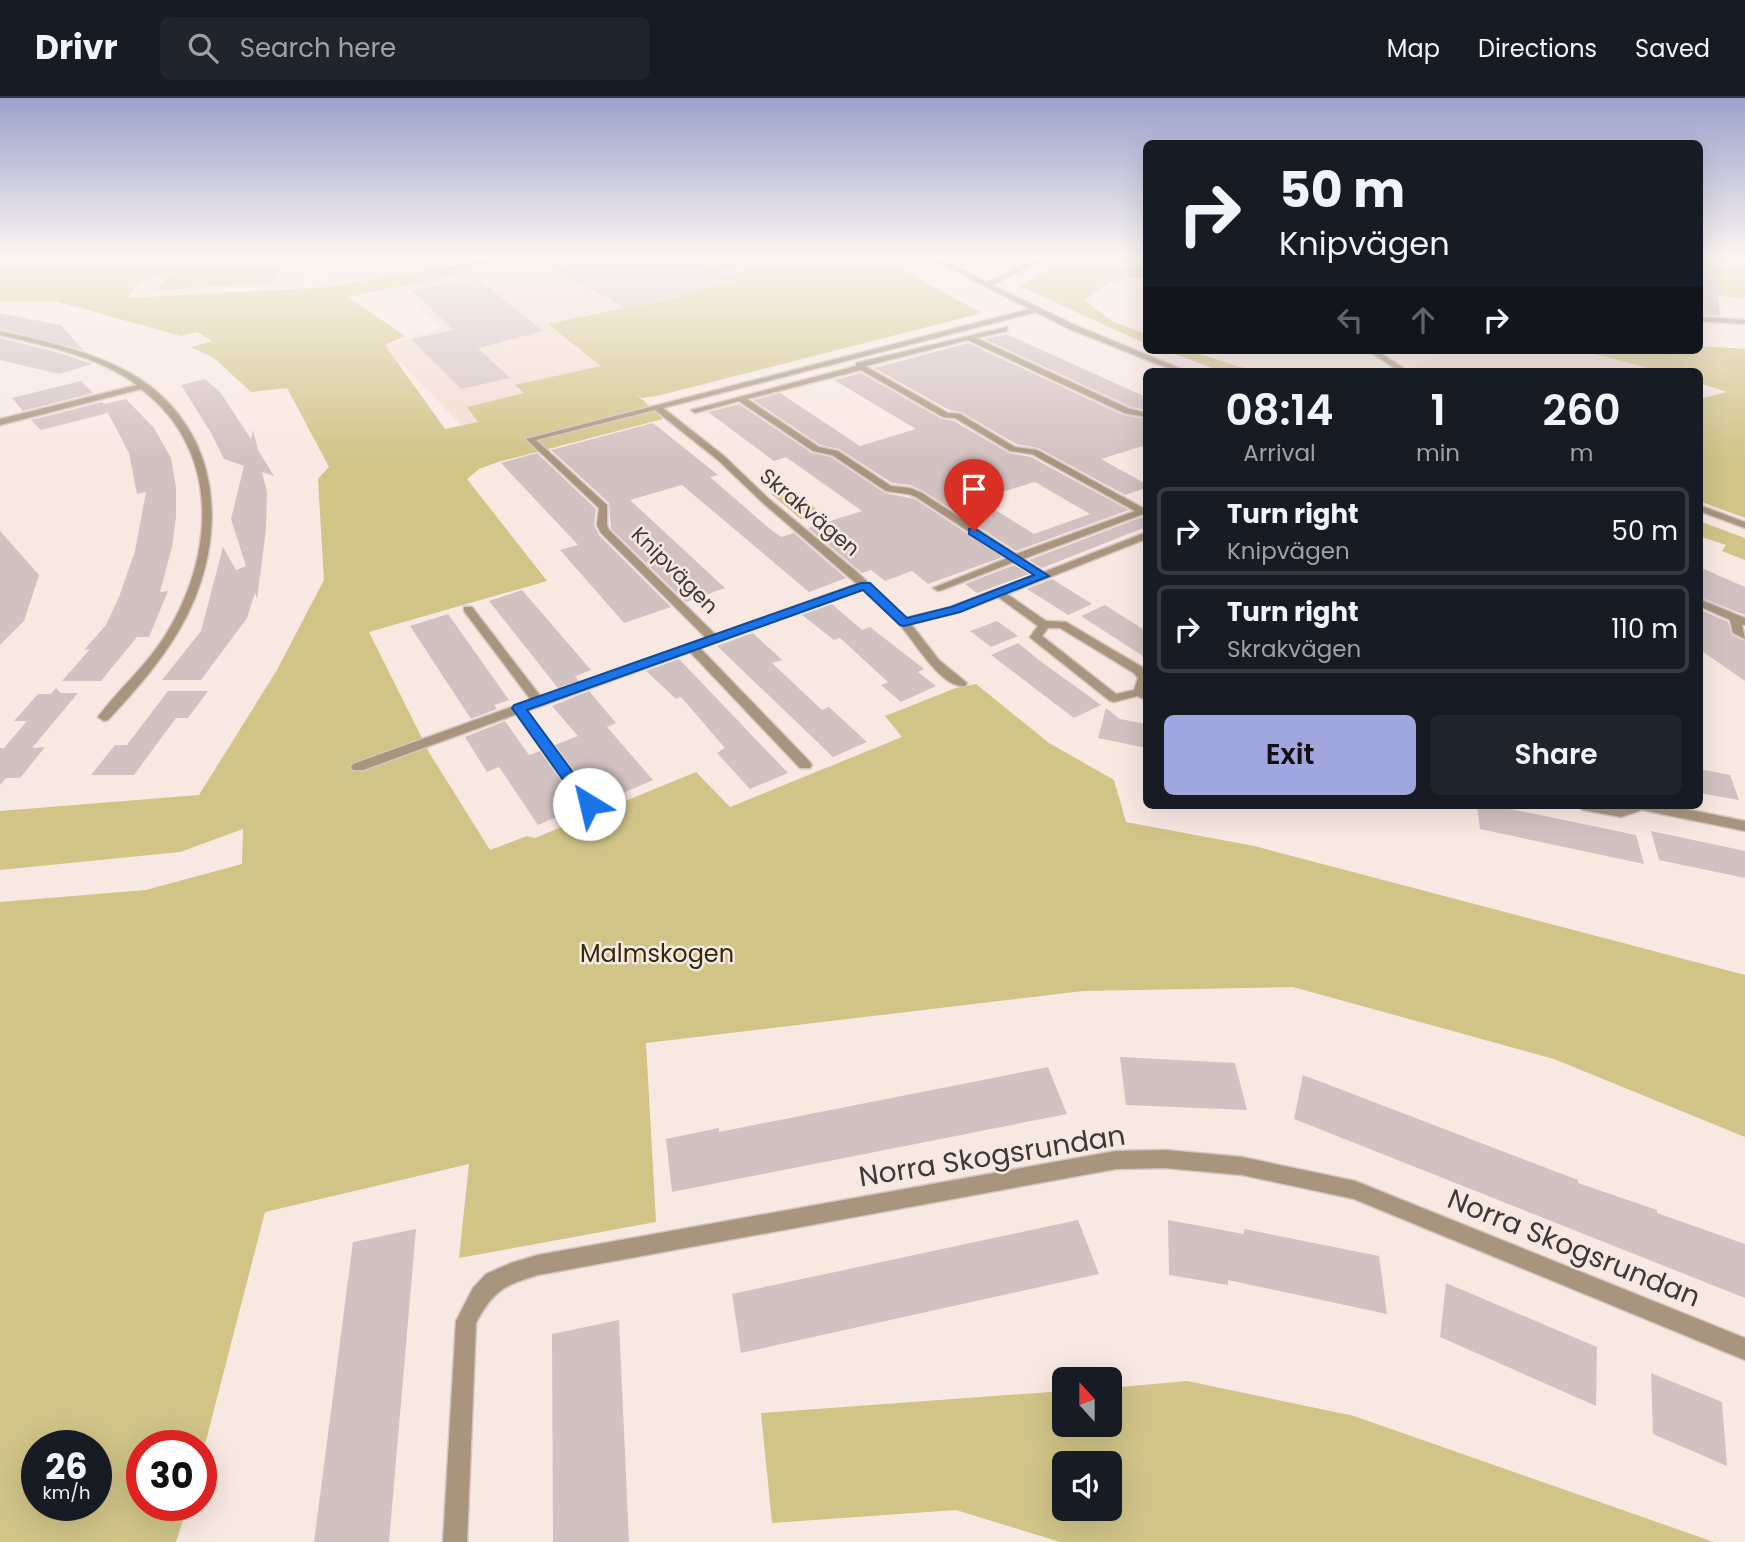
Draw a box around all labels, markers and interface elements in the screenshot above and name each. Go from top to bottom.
search box [160,17,650,80]
text: Drivr [35,24,118,71]
icon: search [184,29,222,67]
text: Search here [240,30,396,66]
text: Map [1387,32,1440,65]
text: Directions [1478,32,1597,65]
text: Saved [1635,32,1710,65]
text: 50 m [1279,156,1405,224]
icon: right [1164,168,1255,259]
text: Knipvägen [1279,221,1450,266]
icon: left [1331,301,1369,339]
icon: ahead [1404,301,1442,339]
icon: right [1477,301,1515,339]
text: 08:14 [1225,381,1334,440]
text: 1 [1430,381,1446,440]
text: 260 [1542,381,1621,440]
text: Arrival [1243,437,1316,469]
text: min [1416,437,1460,469]
text: m [1570,437,1593,469]
pin [944,459,1004,531]
street label: Skrakvägen [754,461,866,563]
icon: arrive [955,470,993,508]
text: Turn right [1227,496,1359,532]
icon: right [1168,512,1206,550]
text: 50 m [1612,513,1678,549]
street label: Knipvägen [625,520,725,620]
text: Knipvägen [1227,535,1350,567]
text: Turn right [1227,594,1359,630]
icon: right [1168,610,1206,648]
text: 110 m [1611,611,1678,647]
text: Skrakvägen [1227,633,1361,665]
button: Exit [1164,715,1416,795]
button: Share [1430,715,1682,795]
position arrow [552,767,626,841]
park label: Malmskogen [580,937,734,970]
street label: Norra Skogsrundan [856,1116,1128,1196]
street label: Norra Skogsrundan [1442,1179,1706,1317]
north arrow [1052,1367,1122,1437]
map controls [1052,1367,1122,1521]
speed limit sign: 30 [126,1430,217,1521]
text: 26 [45,1442,88,1491]
button: sound [1052,1451,1122,1521]
text: km/h [43,1480,90,1505]

